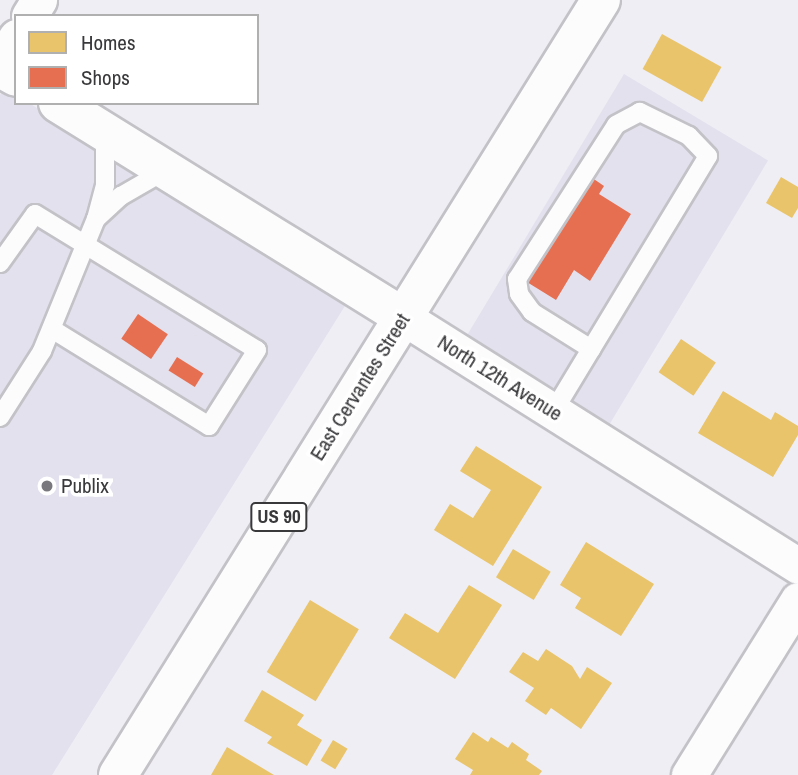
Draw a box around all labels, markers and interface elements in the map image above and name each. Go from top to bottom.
legend [14,14,259,105]
text: Homes [81,28,136,57]
text: Shops [81,63,130,92]
street label: East Cervantes Street [305,309,415,465]
street label: North 12th Avenue [433,329,567,427]
place label: Publix [61,473,109,499]
marker: Publix [39,478,55,494]
road number: US 90 [249,502,309,532]

